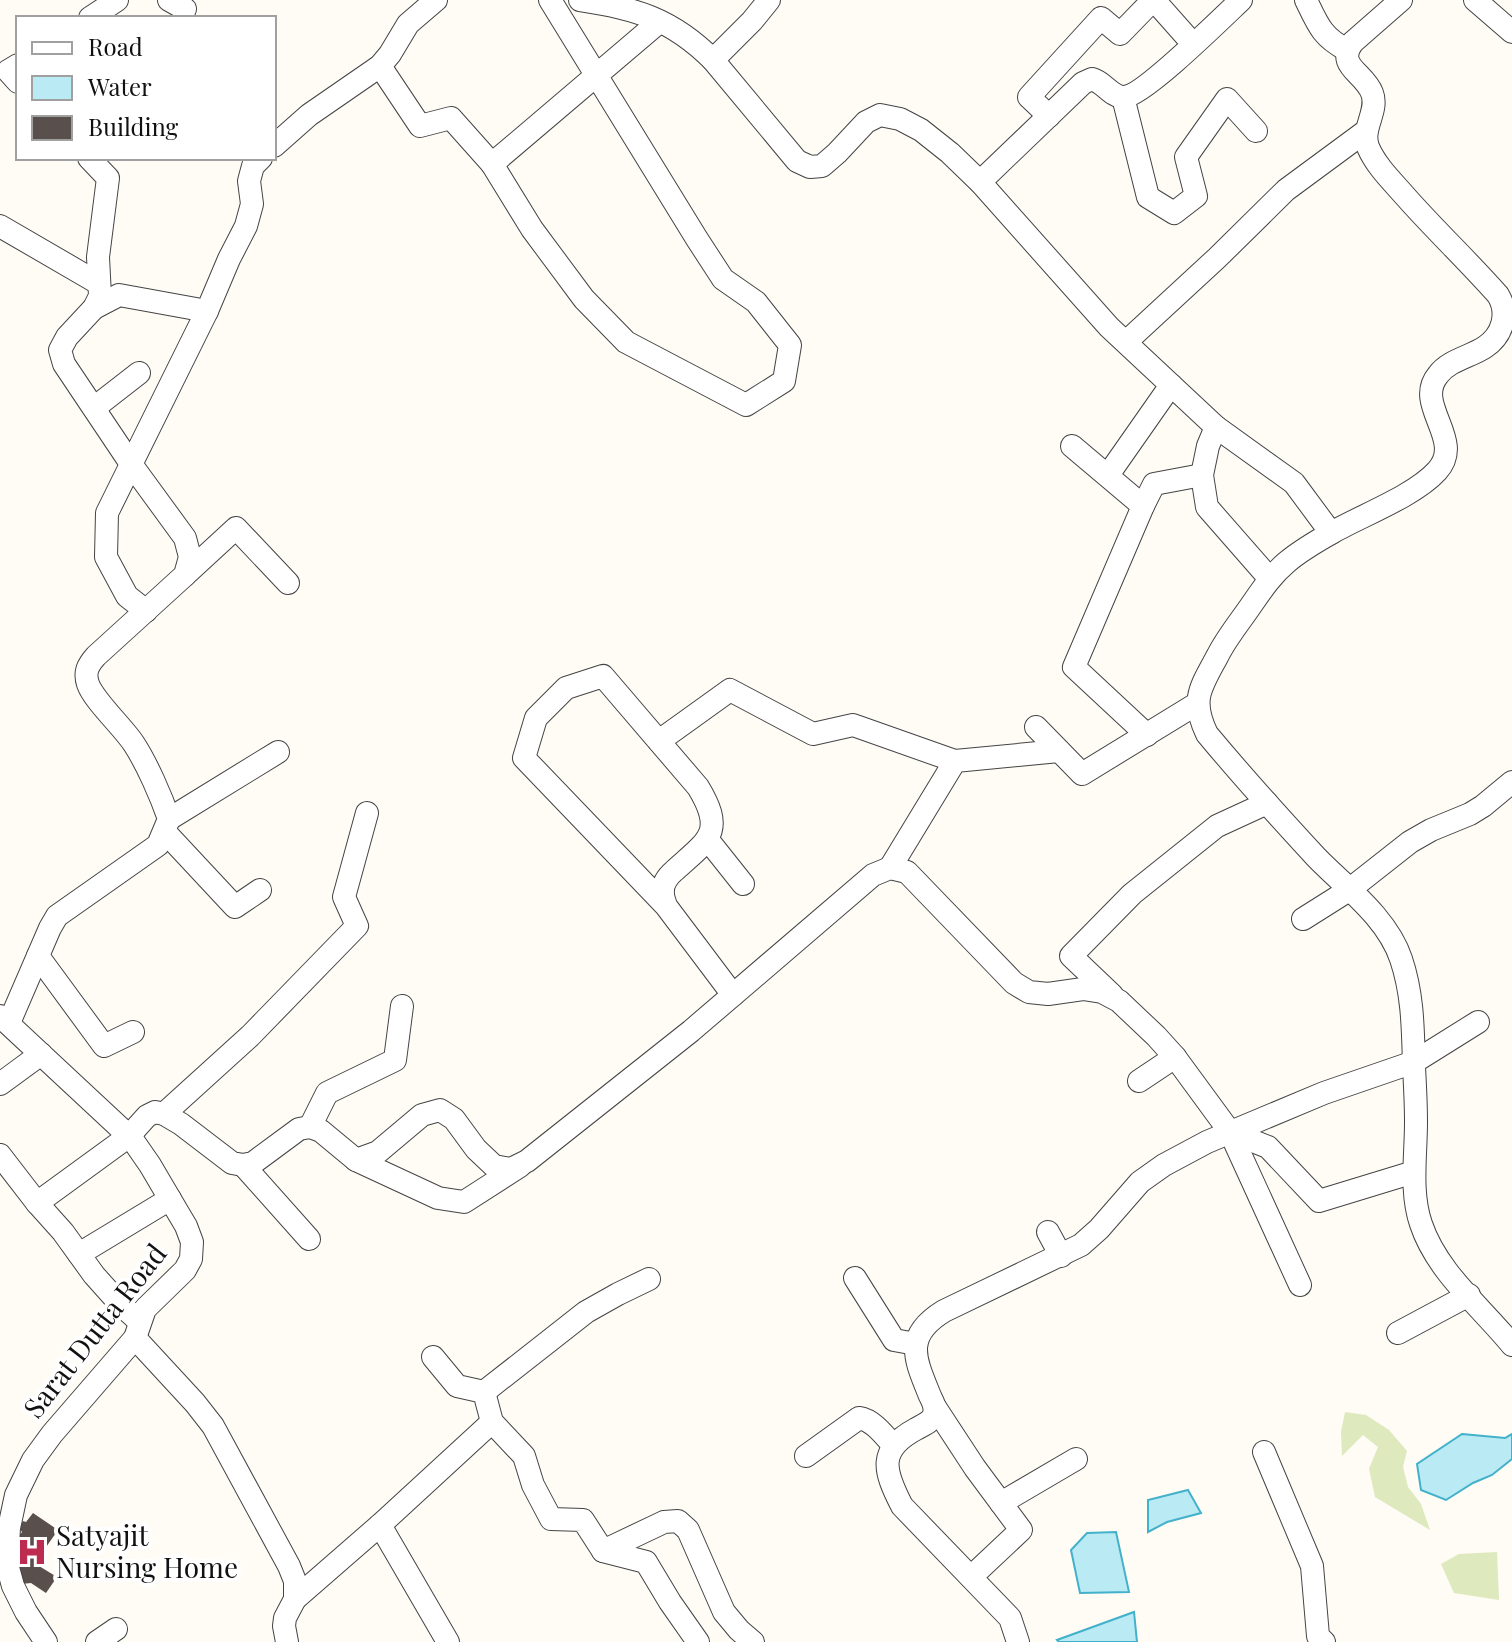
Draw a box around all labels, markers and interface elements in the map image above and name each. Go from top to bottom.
legend [16,16,276,160]
text: Road [88,30,143,62]
text: Water [87,70,152,102]
text: Building [88,110,179,142]
street label: Sarat Dutta Road [14,1235,173,1425]
place label: Satyajit Nursing Home [56,1516,238,1585]
hospital icon: Satyajit Nursing Home [15,1535,49,1569]

